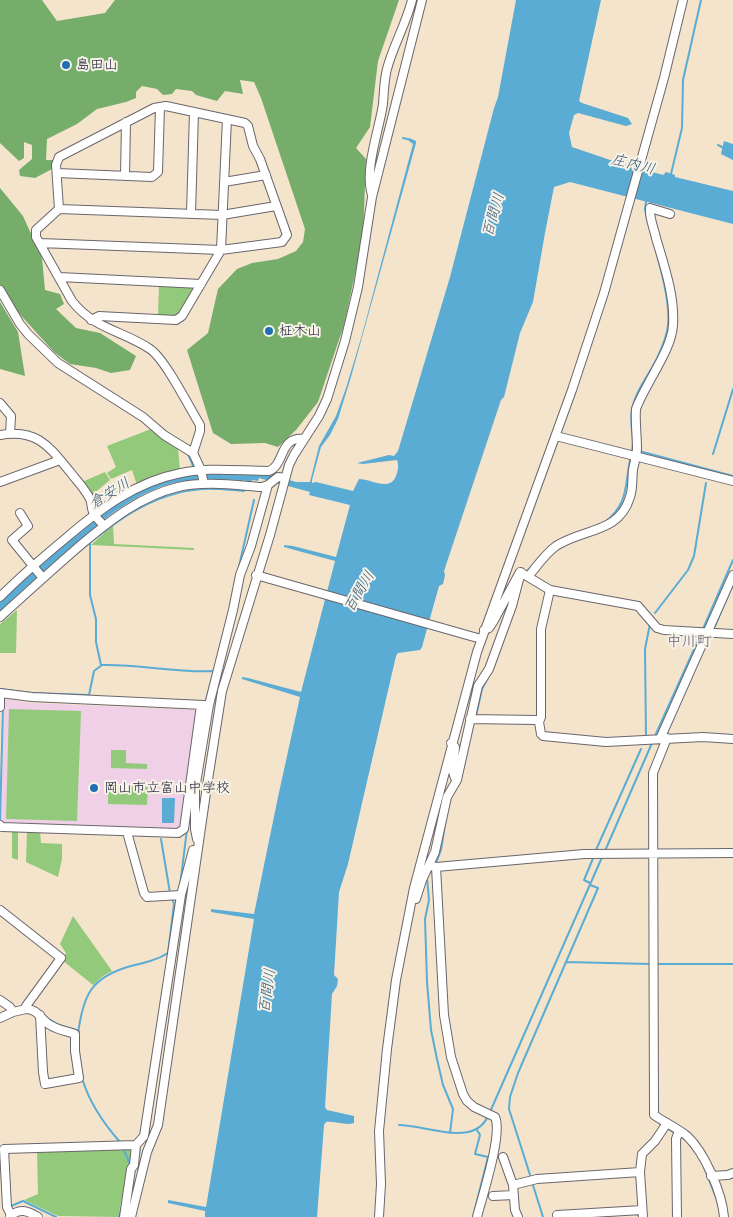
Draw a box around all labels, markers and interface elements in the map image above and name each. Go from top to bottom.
place label: 島田山 [76,57,118,73]
marker: 島田山 [60,59,72,71]
water label: 庄内川 [609,151,657,179]
water label: 百間川 [479,191,509,239]
place label: 柾木山 [279,323,321,339]
marker: 柾木山 [263,325,275,337]
water label: 倉安川 [86,474,134,514]
water label: 百間川 [341,568,379,616]
district label: 中川町 [667,633,711,651]
place label: 岡山市立富山中学校 [104,780,230,796]
marker: 岡山市立富山中学校 [88,782,100,794]
water label: 百間川 [256,967,280,1015]

